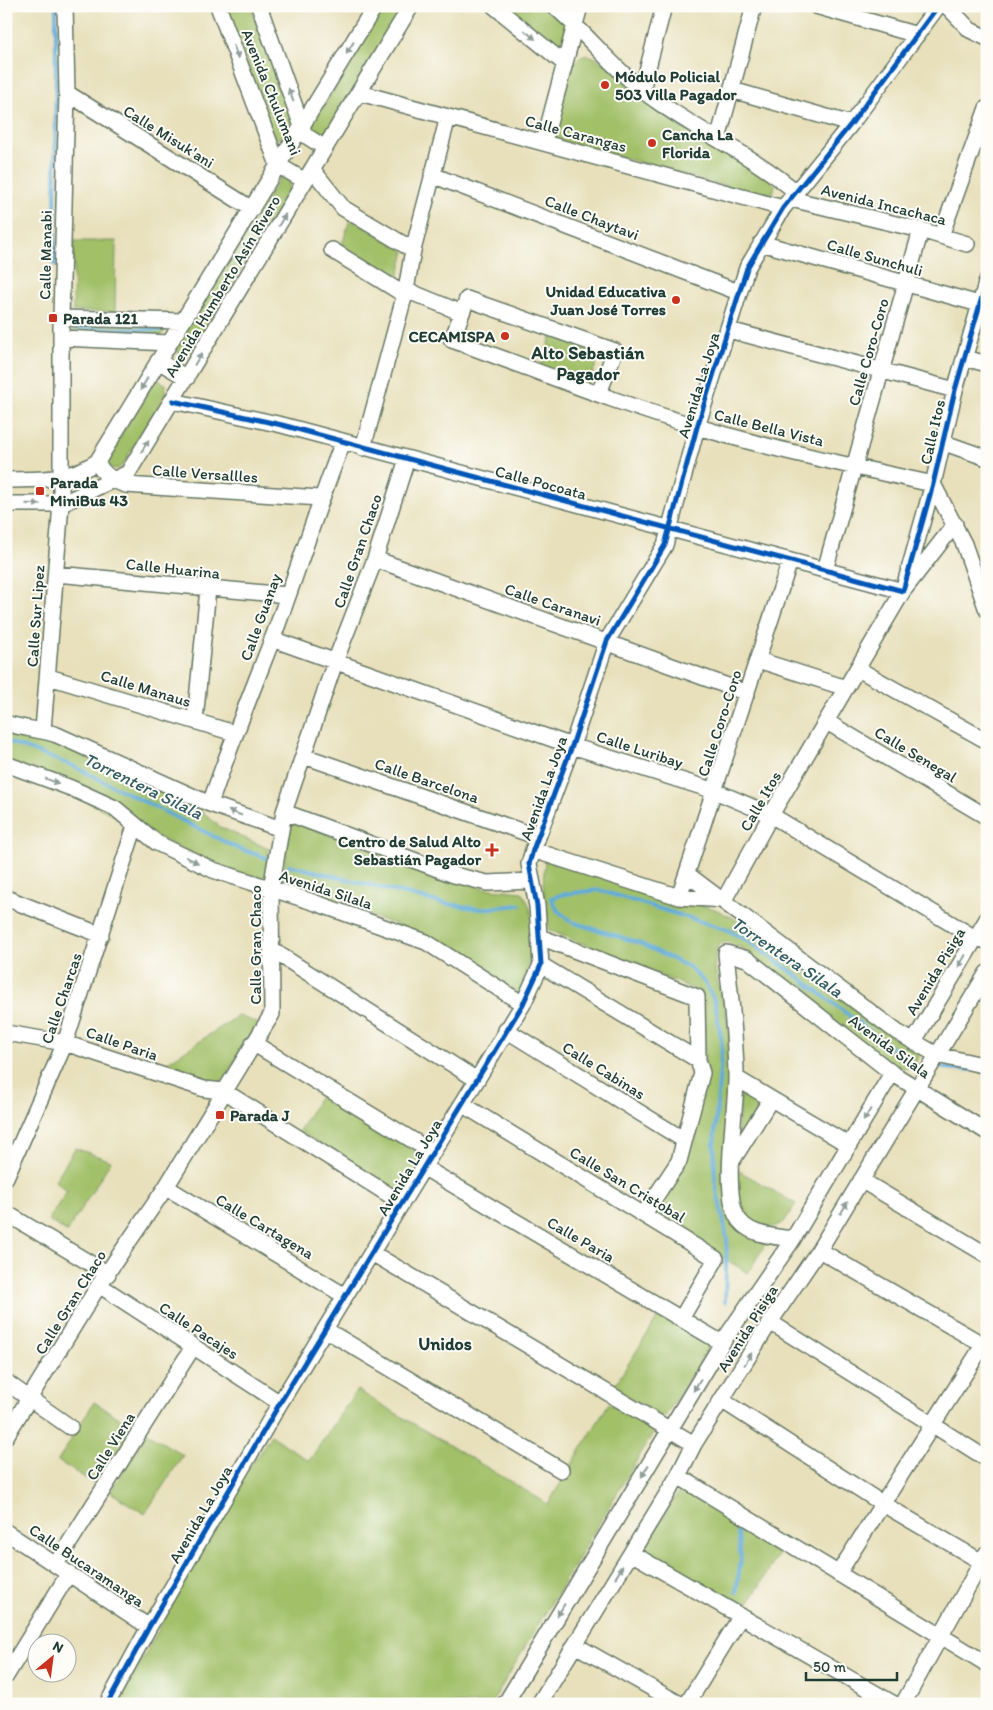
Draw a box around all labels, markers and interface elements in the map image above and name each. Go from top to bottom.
street label: Avenida Chulumani [238,26,305,158]
one-way arrow [523,30,536,41]
one-way arrow [346,42,355,55]
one-way arrow [232,45,240,60]
place label: Módulo Policial 503 Villa Pagador [615,67,738,105]
marker: Módulo Policial 503 Villa Pagador [599,79,611,91]
one-way arrow [287,87,295,102]
street label: Calle Misuk'ani [120,101,218,172]
street label: Calle Carangas [523,111,629,156]
place label: Cancha La Florida [662,125,734,162]
marker: Cancha La Florida [646,137,658,149]
street label: Avenida Incachaca [819,180,949,229]
street label: Calle Chaytavi [542,191,642,244]
street label: Avenida Humberto Asín Rivero [161,192,284,381]
street label: Calle Manabi [35,210,56,300]
one-way arrow [277,213,286,226]
street label: Calle Sunchuli [825,235,925,280]
place label: Unidad Educativa Juan José Torres [546,282,667,319]
marker: Unidad Educativa Juan José Torres [670,294,682,306]
street label: Calle Coro-Coro [844,296,893,408]
place label: Parada 121 [63,309,138,328]
marker: Parada 121 [47,312,59,324]
place label: CECAMISPA [409,327,496,346]
street label: Avenida La Joya [673,329,724,440]
marker: CECAMISPA [499,330,511,342]
district label: Alto Sebastián Pagador [531,342,645,385]
one-way arrow [194,352,203,365]
one-way arrow [139,378,148,391]
street label: Calle Itos [916,398,949,466]
street label: Calle Bella Vista [712,405,827,450]
one-way arrow [140,439,150,452]
street label: Calle Versallles [151,460,259,487]
street label: Calle Pocoata [493,461,589,504]
place label: Parada MiniBus 43 [50,473,128,510]
marker: Parada MiniBus 43 [34,485,46,497]
street label: Calle Gran Chaco [329,492,386,611]
one-way arrow [26,500,42,508]
street label: Calle Huarina [125,554,222,583]
street label: Calle Sur Lipez [22,564,49,668]
street label: Calle Guanay [236,570,285,663]
street label: Calle Caranavi [502,579,603,630]
street label: Calle Manaus [98,666,193,711]
street label: Calle Coro-Coro [693,667,746,779]
street label: Calle Senegal [871,722,961,787]
street label: Calle Luribay [594,727,686,773]
street label: Avenida La Joya [516,733,571,843]
water label: Torrentera Silala [80,748,207,825]
street label: Calle Barcelona [372,754,482,807]
street label: Calle Itos [736,768,785,835]
one-way arrow [45,777,60,785]
one-way arrow [227,809,242,817]
place label: Centro de Salud Alto Sebastián Pagador [338,832,482,870]
marker: Centro de Salud Alto Sebastián Pagador [485,843,499,857]
one-way arrow [185,857,199,865]
street label: Avenida Silala [277,866,375,914]
street label: Calle Gran Chaco [246,885,265,1005]
water label: Torrentera Silala [727,912,847,1003]
street label: Avenida Pisiga [902,923,969,1019]
street label: Calle Charcas [37,950,86,1046]
one-way arrow [957,954,966,967]
street label: Avenida Silala [845,1010,935,1083]
street label: Calle Paria [83,1022,160,1065]
street label: Calle Cabinas [559,1037,649,1103]
place label: Parada J [230,1106,290,1125]
one-way arrow [863,1108,872,1121]
marker: Parada J [214,1109,226,1121]
street label: Avenida La Joya [373,1115,446,1219]
street label: Calle San Cristobal [566,1142,690,1227]
street label: Calle Cartagena [212,1190,318,1264]
one-way arrow [840,1202,849,1215]
street label: Calle Paria [544,1213,618,1266]
street label: Calle Gran Chaco [31,1246,110,1358]
street label: Avenida Pisiga [713,1281,782,1375]
street label: Calle Pacajes [155,1298,242,1363]
district label: Unidos [418,1333,472,1355]
one-way arrow [743,1353,752,1366]
one-way arrow [692,1378,701,1391]
street label: Calle Viena [82,1408,139,1484]
street label: Avenida La Joya [165,1461,236,1566]
one-way arrow [641,1465,650,1478]
street label: Calle Bucaramanga [26,1520,148,1611]
one-way arrow [615,1566,624,1579]
one-way arrow [557,1604,566,1617]
north arrow [28,1632,78,1682]
text: N [50,1637,66,1657]
scale bar [806,1650,897,1682]
text: 50 m [813,1658,846,1676]

